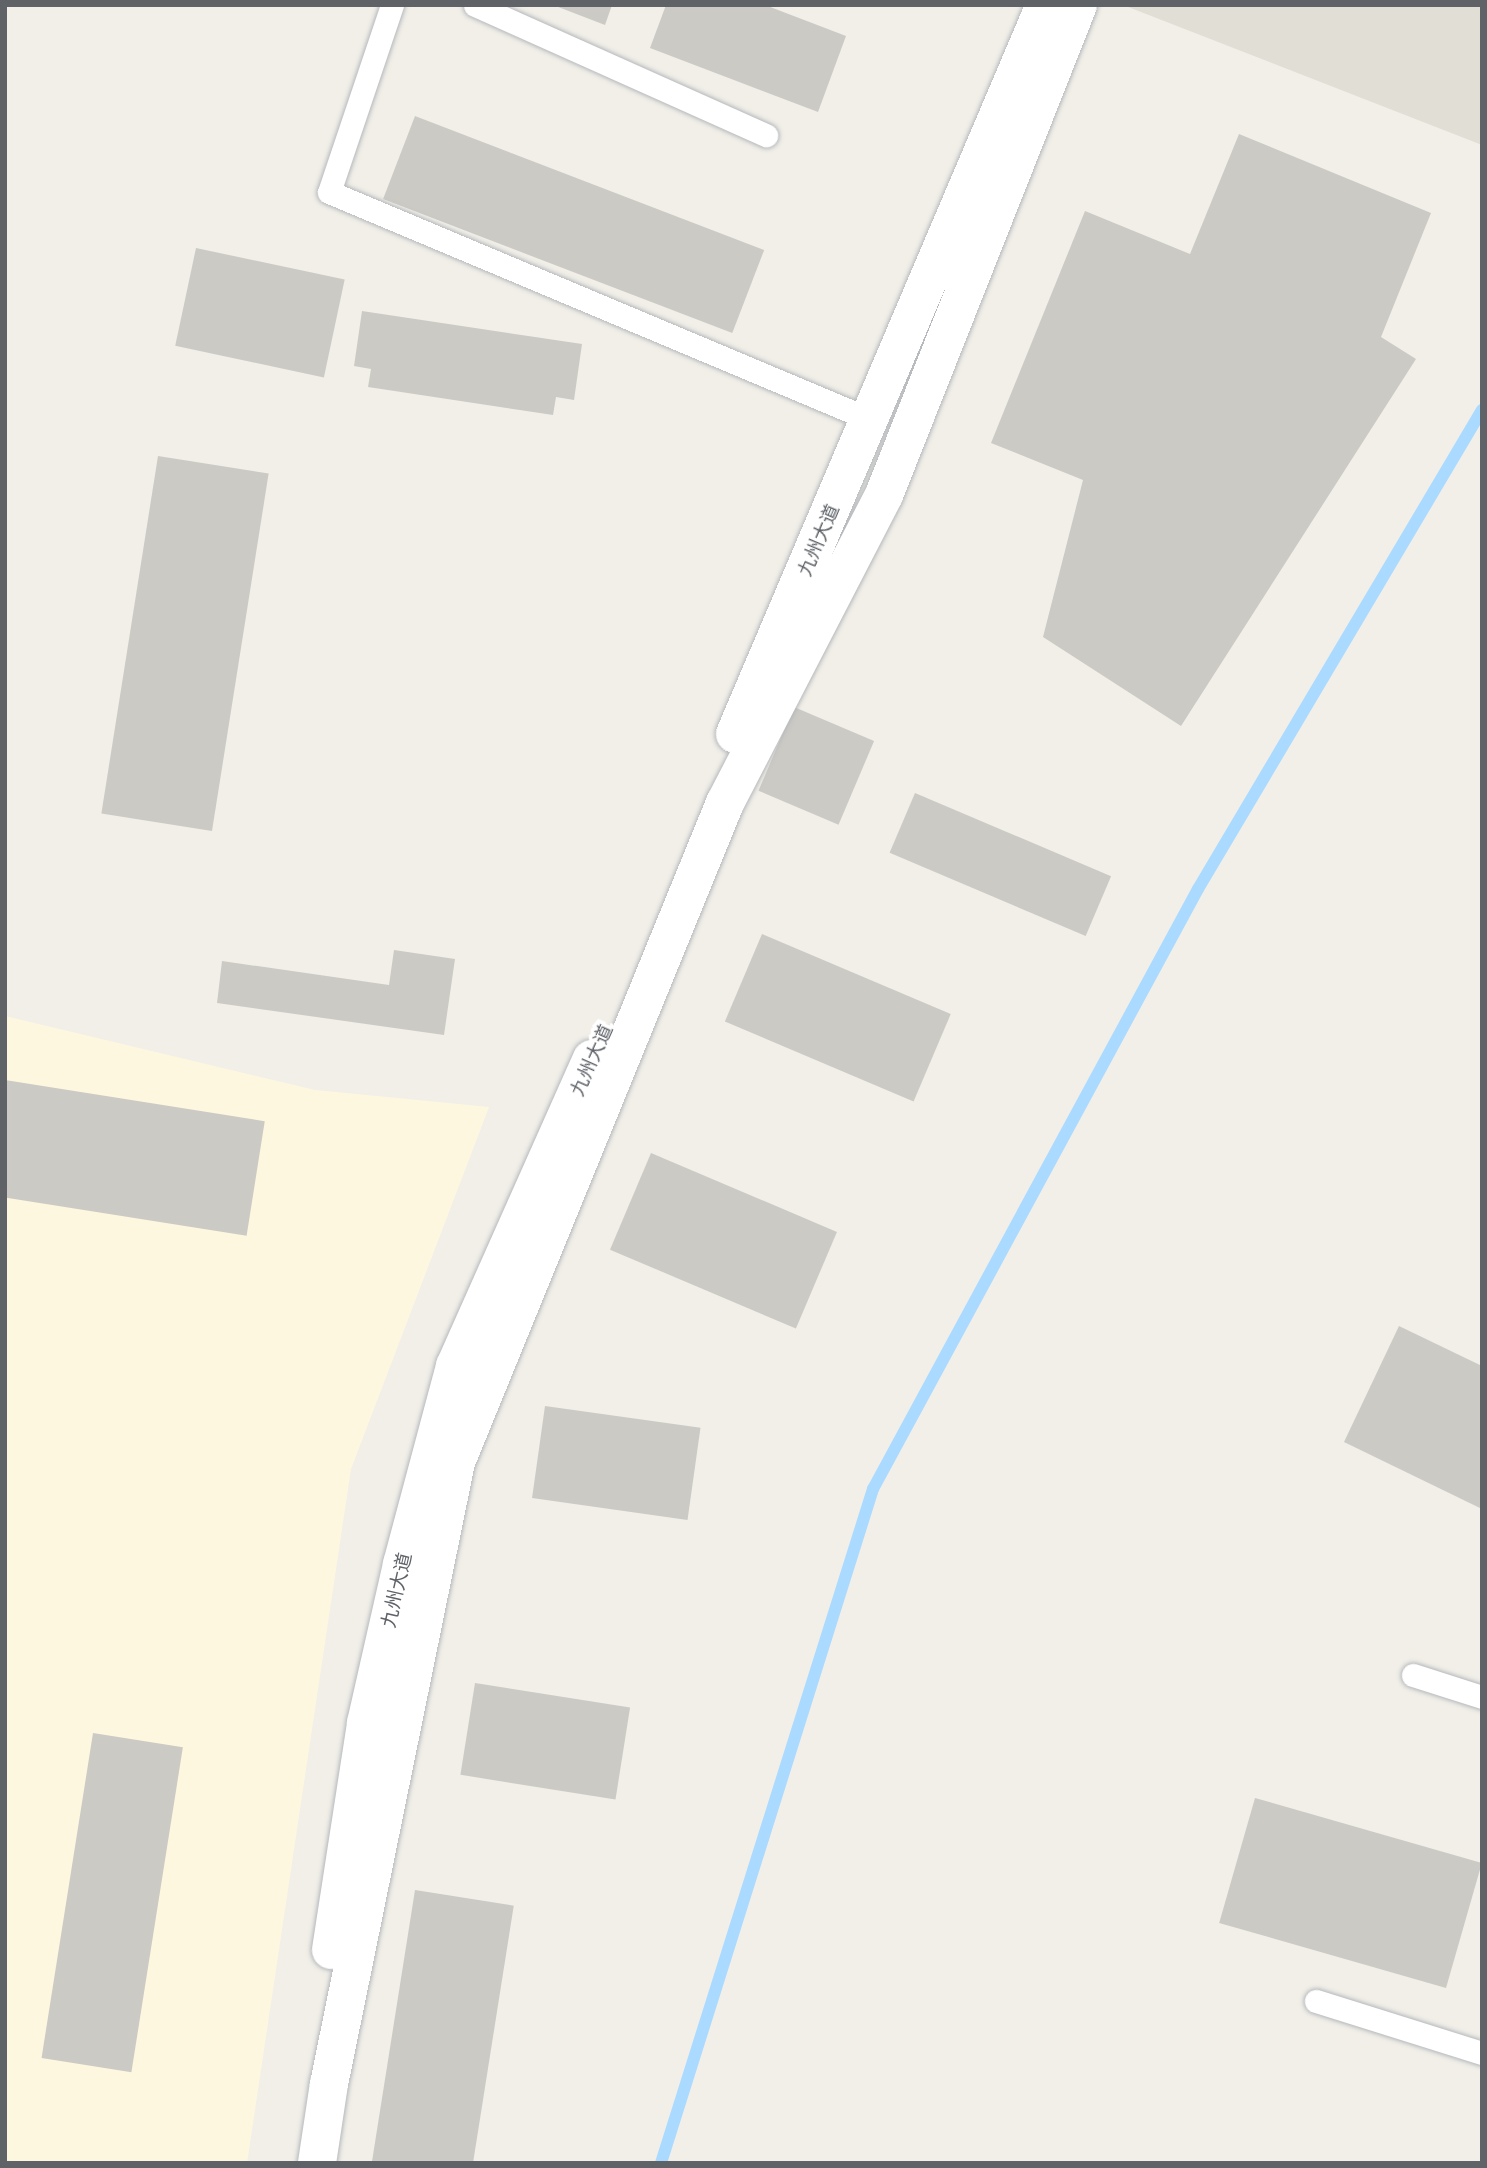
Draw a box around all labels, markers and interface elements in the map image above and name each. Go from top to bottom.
street label: 九州大道 [793,501,843,579]
street label: 九州大道 [565,1021,617,1099]
street label: 九州大道 [376,1550,416,1630]

